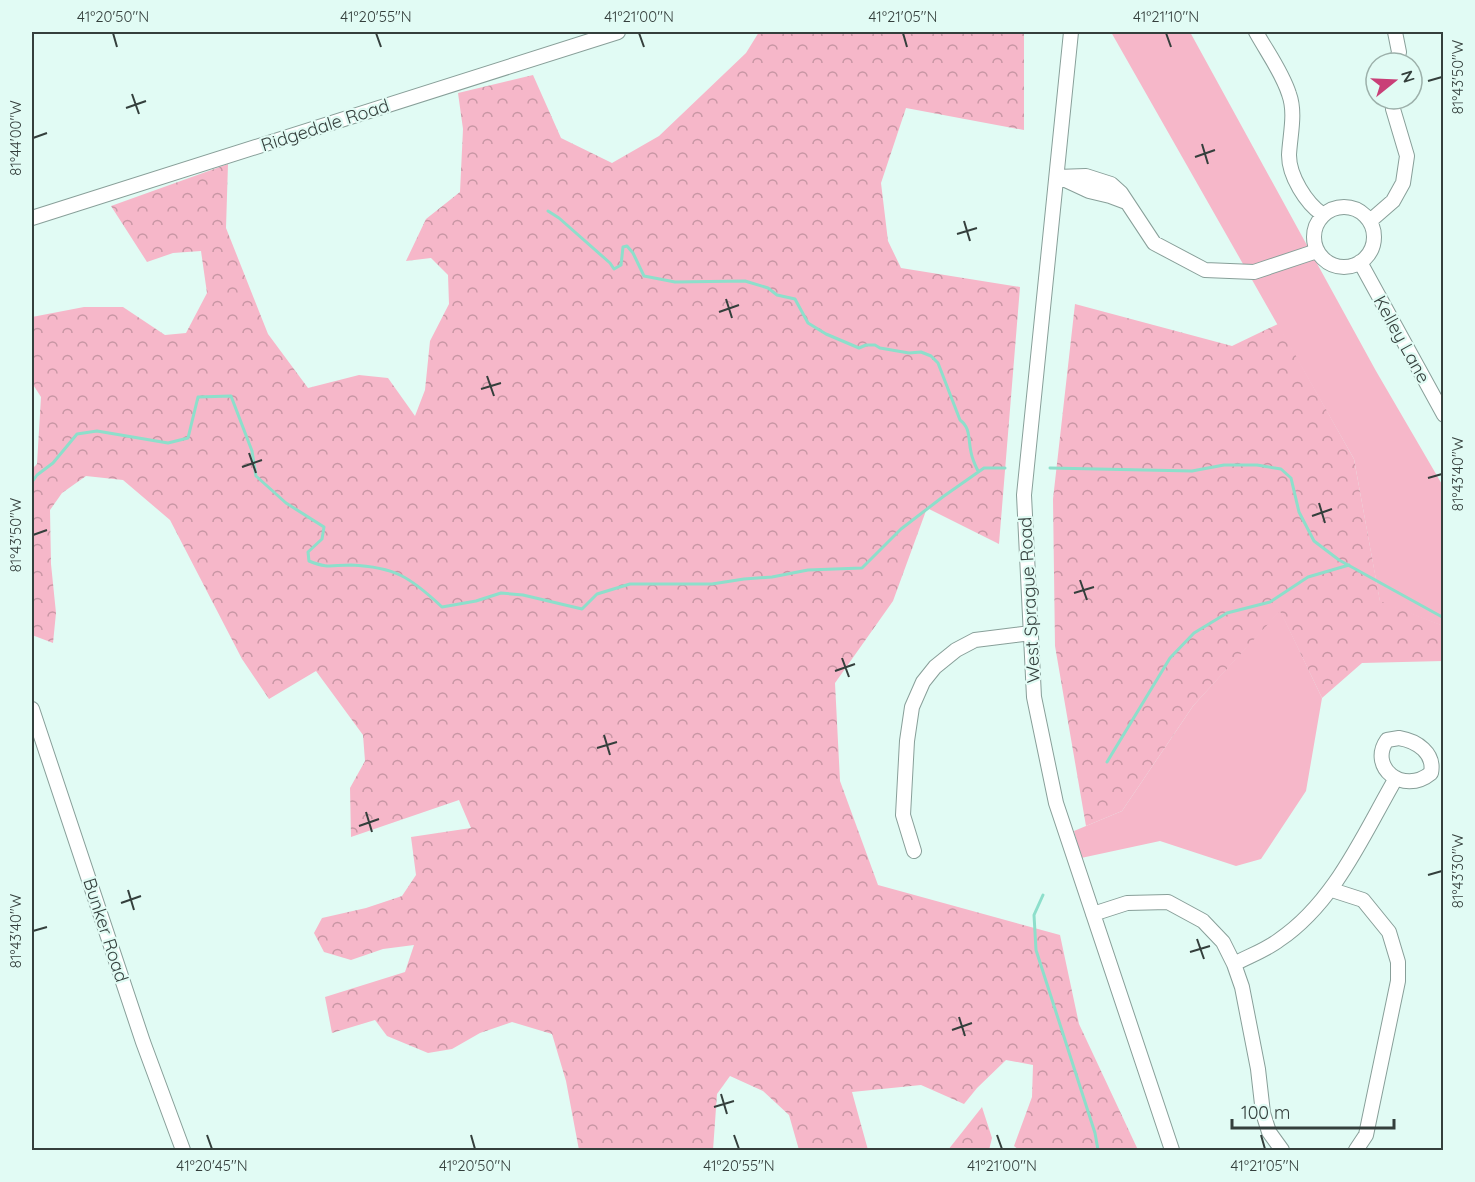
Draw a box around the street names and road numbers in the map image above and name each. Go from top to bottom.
street label: Ridgedale Road [258,93,392,157]
street label: Kelley Lane [1369,291,1435,387]
street label: West Sprague Road [1013,516,1045,684]
street label: Bunker Road [78,875,134,985]

